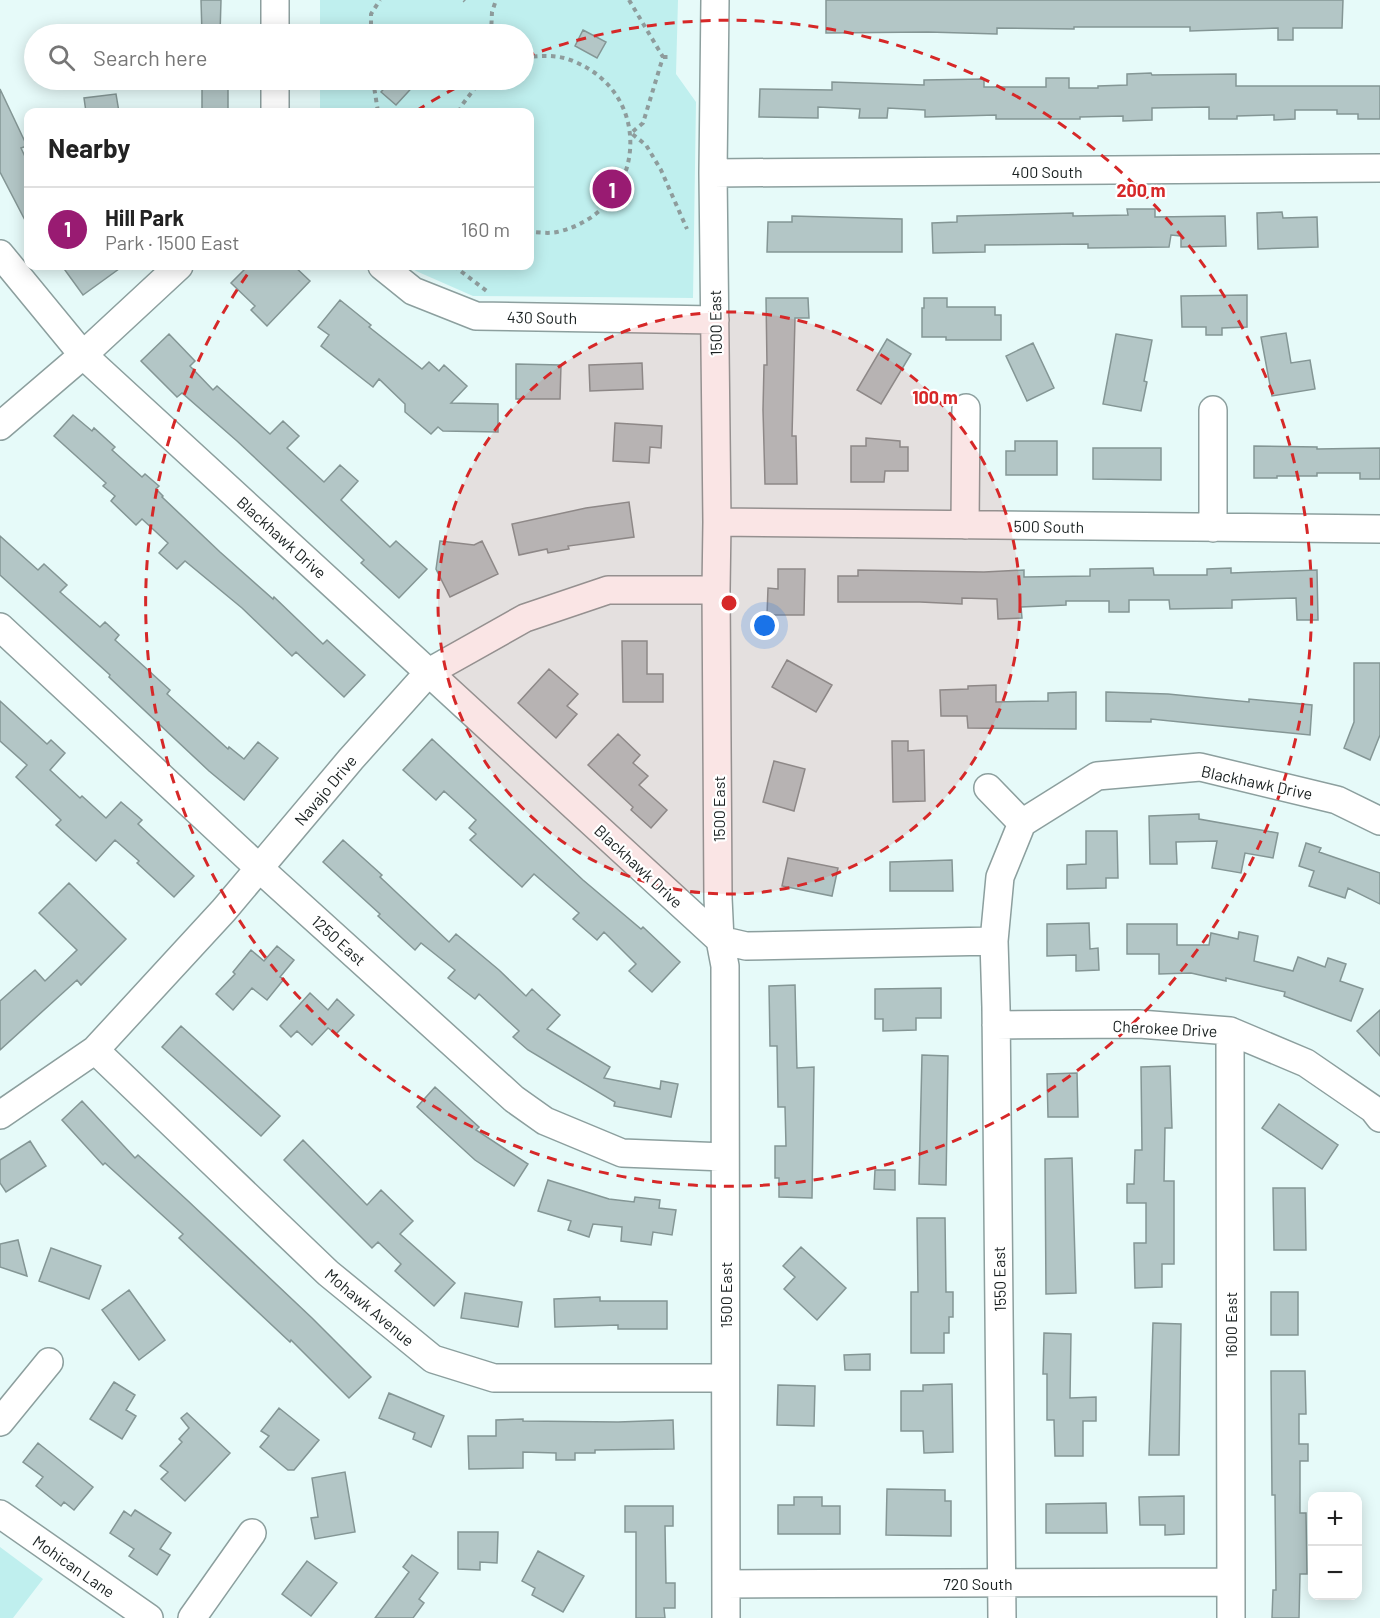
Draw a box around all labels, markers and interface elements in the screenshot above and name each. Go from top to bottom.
search box [24,24,534,90]
icon: search [45,41,78,74]
text: Search here [93,44,207,70]
text: Nearby [48,132,130,163]
street label: 400 South [1011,162,1083,181]
pin: 1 [592,166,632,212]
text: 200 m [1116,179,1166,201]
text: Hill Park [105,204,184,230]
text: 1 [64,217,71,241]
text: 160 m [461,217,510,241]
text: Park · 1500 East [105,230,240,254]
street label: 1500 East [705,290,725,356]
street label: 430 South [507,307,577,327]
text: 100 m [912,386,958,408]
street label: Blackhawk Drive [234,492,330,582]
street label: 500 South [1014,516,1084,536]
centre of rings [719,593,739,613]
your location [750,611,779,640]
street label: Navajo Drive [290,751,360,829]
street label: Blackhawk Drive [1200,761,1314,803]
street label: 1500 East [709,776,728,842]
street label: Blackhawk Drive [591,820,687,912]
street label: 1250 East [308,911,370,969]
street label: Cherokee Drive [1112,1016,1218,1040]
street label: 1550 East [989,1246,1009,1312]
street label: 1500 East [716,1262,735,1328]
street label: Mohawk Avenue [322,1264,418,1350]
street label: 1600 East [1221,1292,1240,1358]
map controls [1308,1492,1362,1600]
button: + [1308,1492,1362,1546]
street label: Mohican Lane [29,1531,119,1601]
button: − [1308,1546,1362,1600]
street label: 720 South [943,1574,1013,1593]

